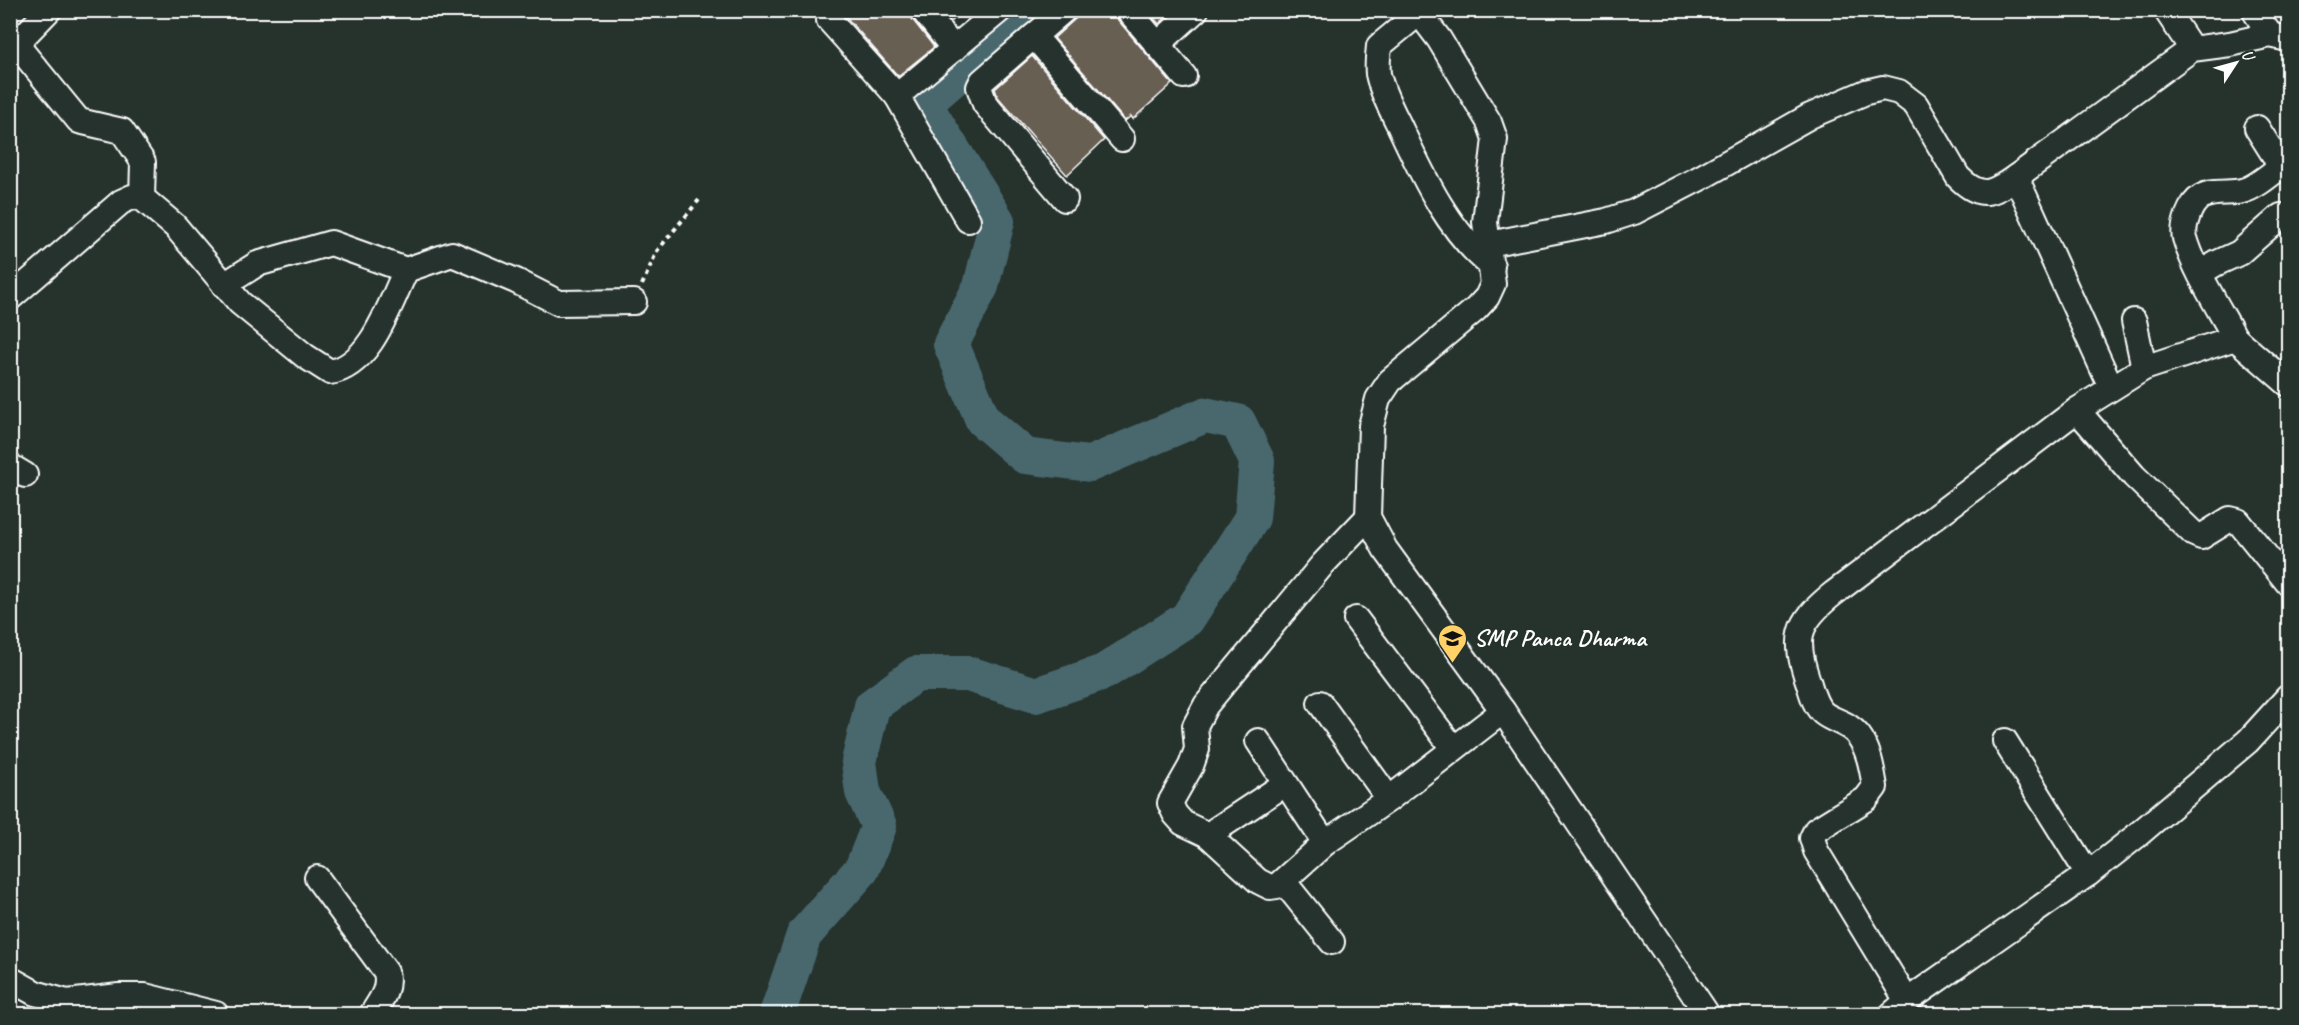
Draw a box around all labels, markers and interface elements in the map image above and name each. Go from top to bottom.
north arrow [2206,33,2266,93]
text: U [2237,46,2260,66]
school or university icon: SMP Panca Dharma [1437,622,1469,664]
place label: SMP Panca Dharma [1474,623,1648,653]

